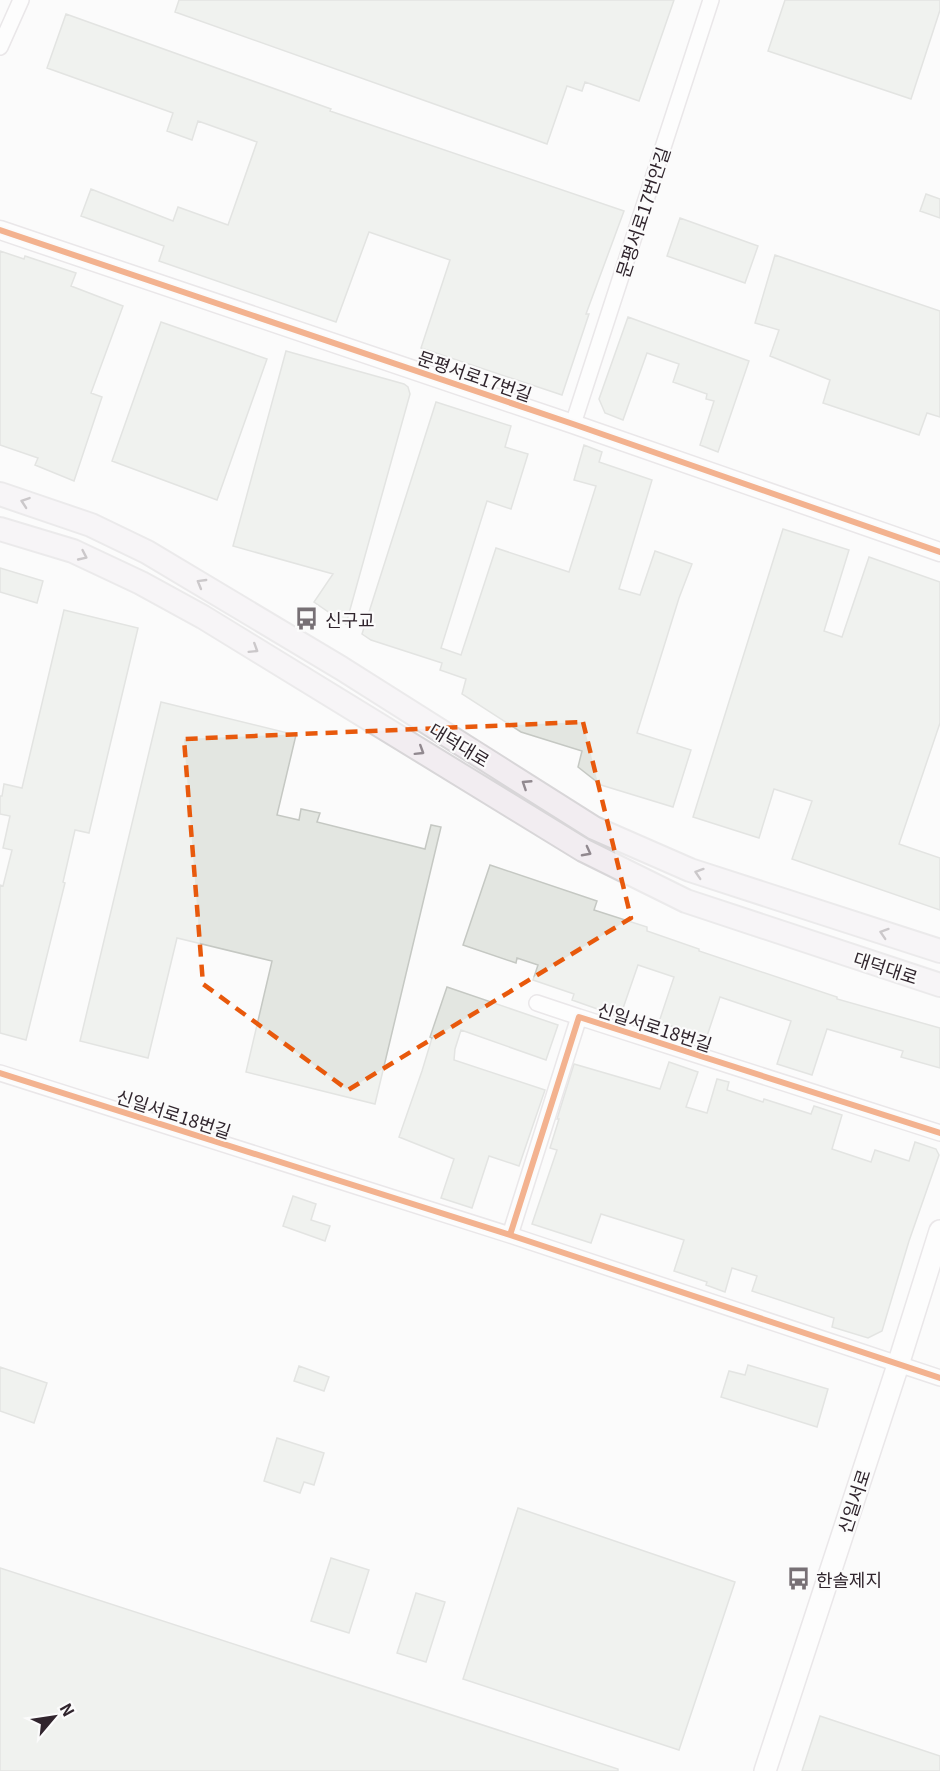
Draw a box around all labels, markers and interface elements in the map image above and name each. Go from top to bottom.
street label: 문평서로17번안길 [609,143,675,281]
street label: 문평서로17번길 [414,343,536,407]
one-way arrow [20,497,31,510]
one-way arrow [76,549,87,561]
one-way arrow [197,579,207,591]
bus stop icon: 신구교 [294,606,320,632]
place label: 신구교 [325,606,375,632]
one-way arrow [248,641,258,653]
street label: 대덕대로 [425,716,495,772]
one-way arrow [414,744,424,756]
one-way arrow [522,780,532,792]
one-way arrow [581,845,591,856]
one-way arrow [694,868,705,880]
one-way arrow [879,928,890,941]
street label: 대덕대로 [850,944,922,990]
street label: 신일서로18번길 [594,995,716,1057]
street label: 신일서로18번길 [113,1082,235,1144]
street label: 신일서로 [830,1465,876,1537]
bus stop icon: 한솔제지 [785,1566,811,1592]
place label: 한솔제지 [816,1566,882,1592]
north arrow [24,1687,84,1747]
text: N [55,1698,81,1720]

